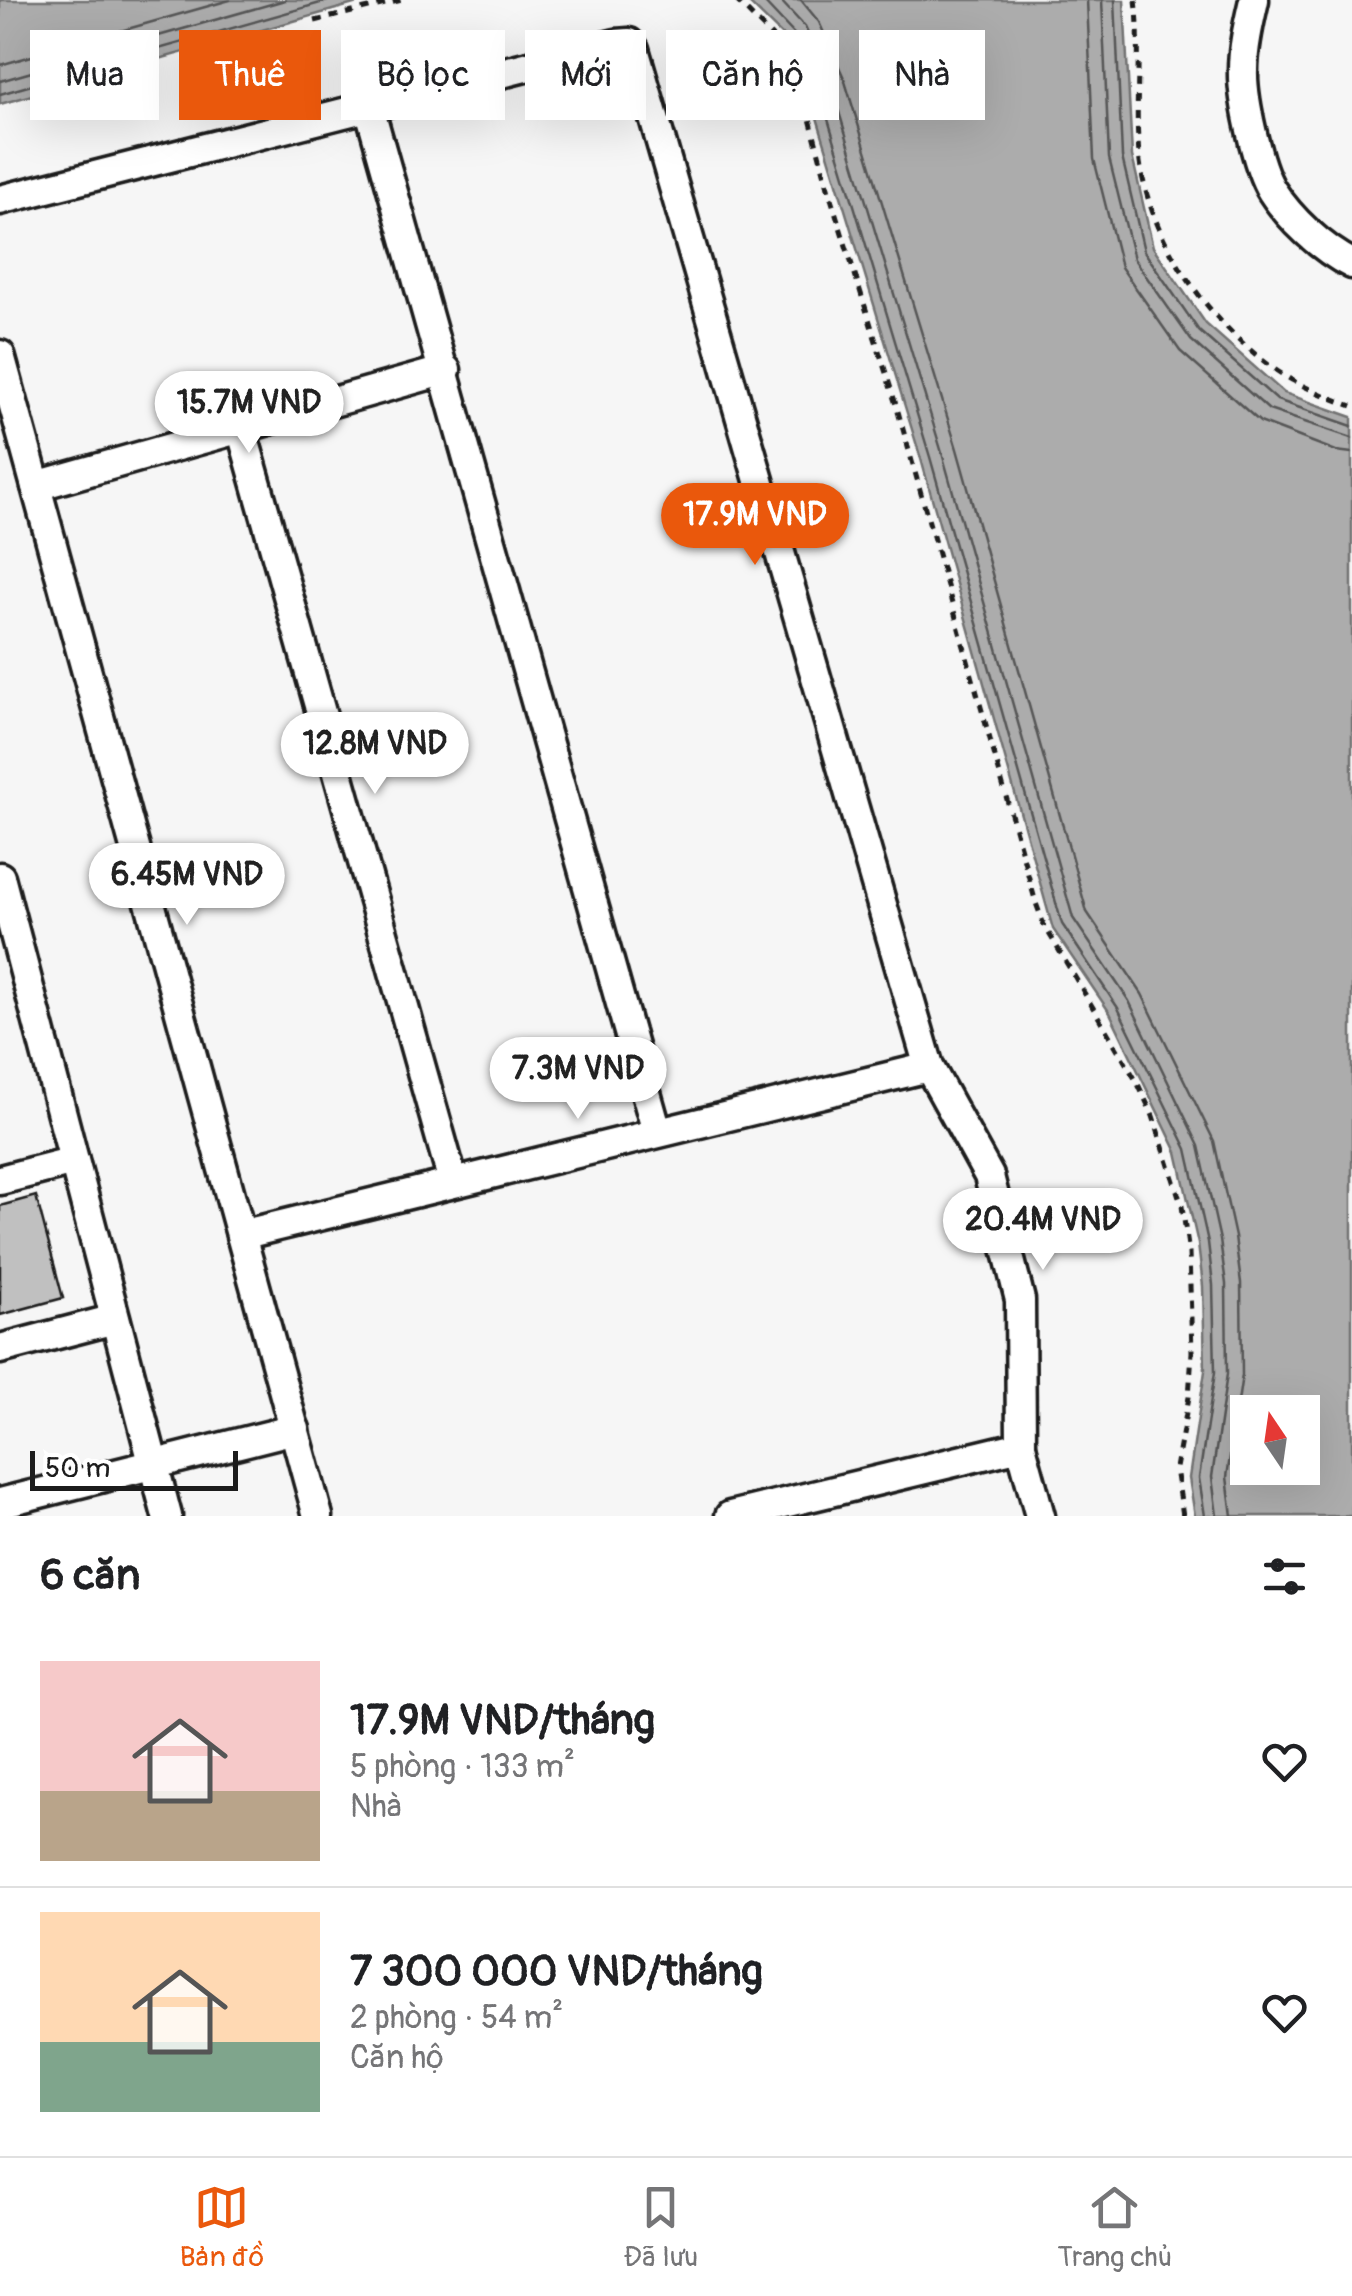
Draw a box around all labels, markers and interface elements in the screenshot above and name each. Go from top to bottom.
chip: Mua [30,30,159,120]
chip: Thuê [179,30,321,120]
chip: Bộ lọc [341,30,505,120]
chip: Mới [525,30,646,120]
chip: Căn hộ [666,30,839,120]
chip: Nhà [859,30,985,120]
pin: 15.7M VND [135,371,363,456]
text: 15.7M VND [177,383,321,423]
pin: 17.9M VND [641,483,869,568]
text: 17.9M VND [683,495,827,535]
pin: 12.8M VND [261,712,489,797]
text: 12.8M VND [303,724,447,764]
pin: 6.45M VND [73,843,301,928]
text: 6.45M VND [111,855,263,895]
pin: 7.3M VND [475,1037,681,1122]
text: 7.3M VND [512,1049,644,1089]
pin: 20.4M VND [929,1188,1157,1273]
text: 20.4M VND [965,1200,1121,1240]
north arrow [1230,1395,1320,1485]
map controls [1230,1395,1320,1485]
scale bar [30,1446,238,1490]
text: 50 m [45,1451,110,1486]
icon: filters [1257,1549,1312,1604]
text: 6 căn [40,1550,140,1602]
text: 17.9M VND/tháng [350,1695,655,1747]
icon: home [120,1701,240,1821]
icon: heart [1257,1734,1312,1789]
text: 5 phòng · 133 m² [350,1747,575,1787]
text: Nhà [350,1787,401,1827]
text: 7 300 000 VND/tháng [350,1946,763,1998]
icon: home [120,1952,240,2072]
icon: heart [1257,1985,1312,2040]
text: 2 phòng · 54 m² [350,1998,563,2038]
text: Căn hộ [350,2038,444,2078]
tab: Bản đồ [180,2180,264,2275]
tab: Đã lưu [624,2180,698,2275]
tab: Trang chủ [1058,2180,1172,2275]

